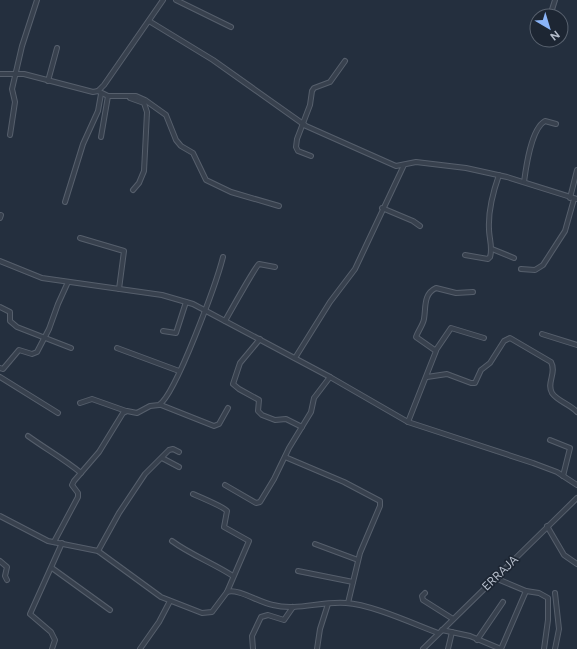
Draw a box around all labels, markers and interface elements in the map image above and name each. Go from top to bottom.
north arrow [529,8,569,48]
text: N [547,28,562,43]
street label: ERRAJA [479,552,521,594]

